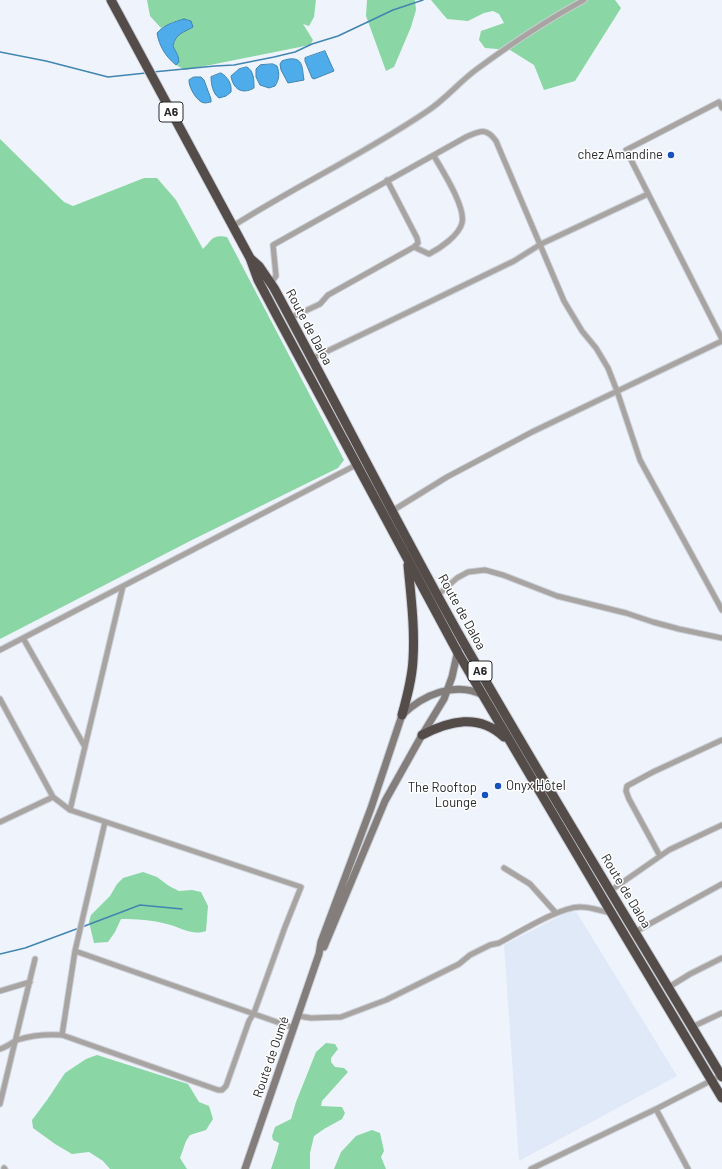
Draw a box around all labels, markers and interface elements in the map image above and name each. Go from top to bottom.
road number: A6 [159,102,183,122]
place label: chez Amandine [578,147,663,163]
marker: chez Amandine [666,150,676,160]
street label: Route de Daloa [282,286,336,368]
street label: Route de Daloa [435,571,489,653]
road number: A6 [468,661,492,681]
place label: Onyx Hôtel [506,778,566,794]
place label: The Rooftop Lounge [408,780,477,811]
marker: Onyx Hôtel [493,781,503,791]
marker: The Rooftop Lounge [480,790,490,800]
street label: Route de Daloa [598,851,654,931]
street label: Route de Oumé [250,1014,292,1100]

